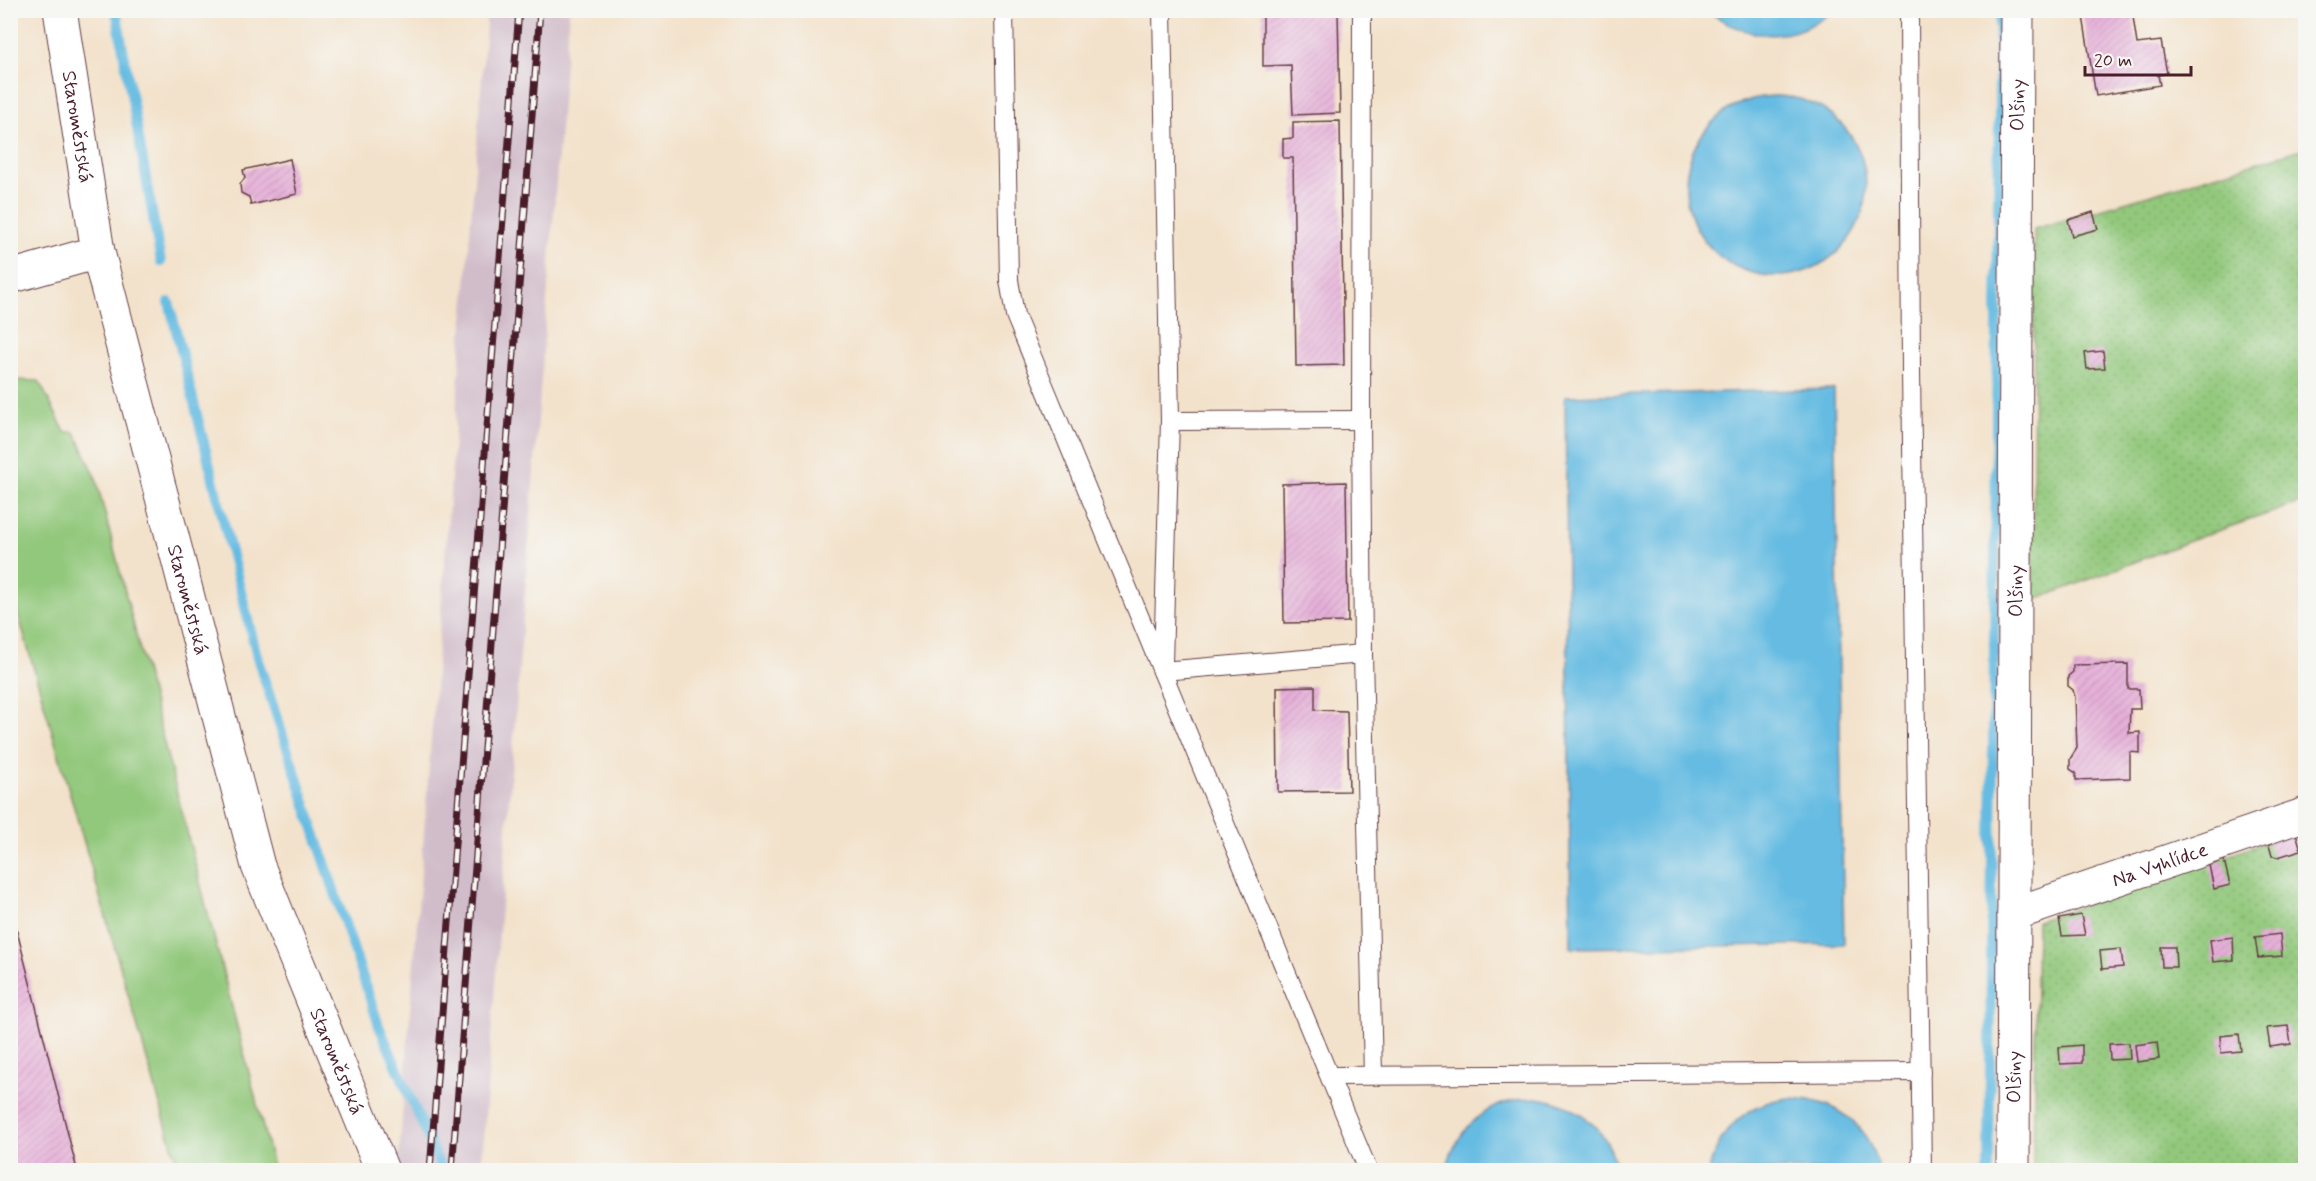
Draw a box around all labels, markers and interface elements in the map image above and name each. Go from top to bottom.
scale bar [2085,39,2192,77]
text: 20 m [2094,49,2132,73]
street label: Staroměstská [55,69,99,185]
street label: Olšiny [2005,79,2032,131]
street label: Staroměstská [160,542,214,658]
street label: Olšiny [2003,565,2030,617]
street label: Na Vyhlídce [2109,837,2212,894]
street label: Staroměstská [302,1004,370,1119]
street label: Olšiny [2001,1051,2028,1103]

